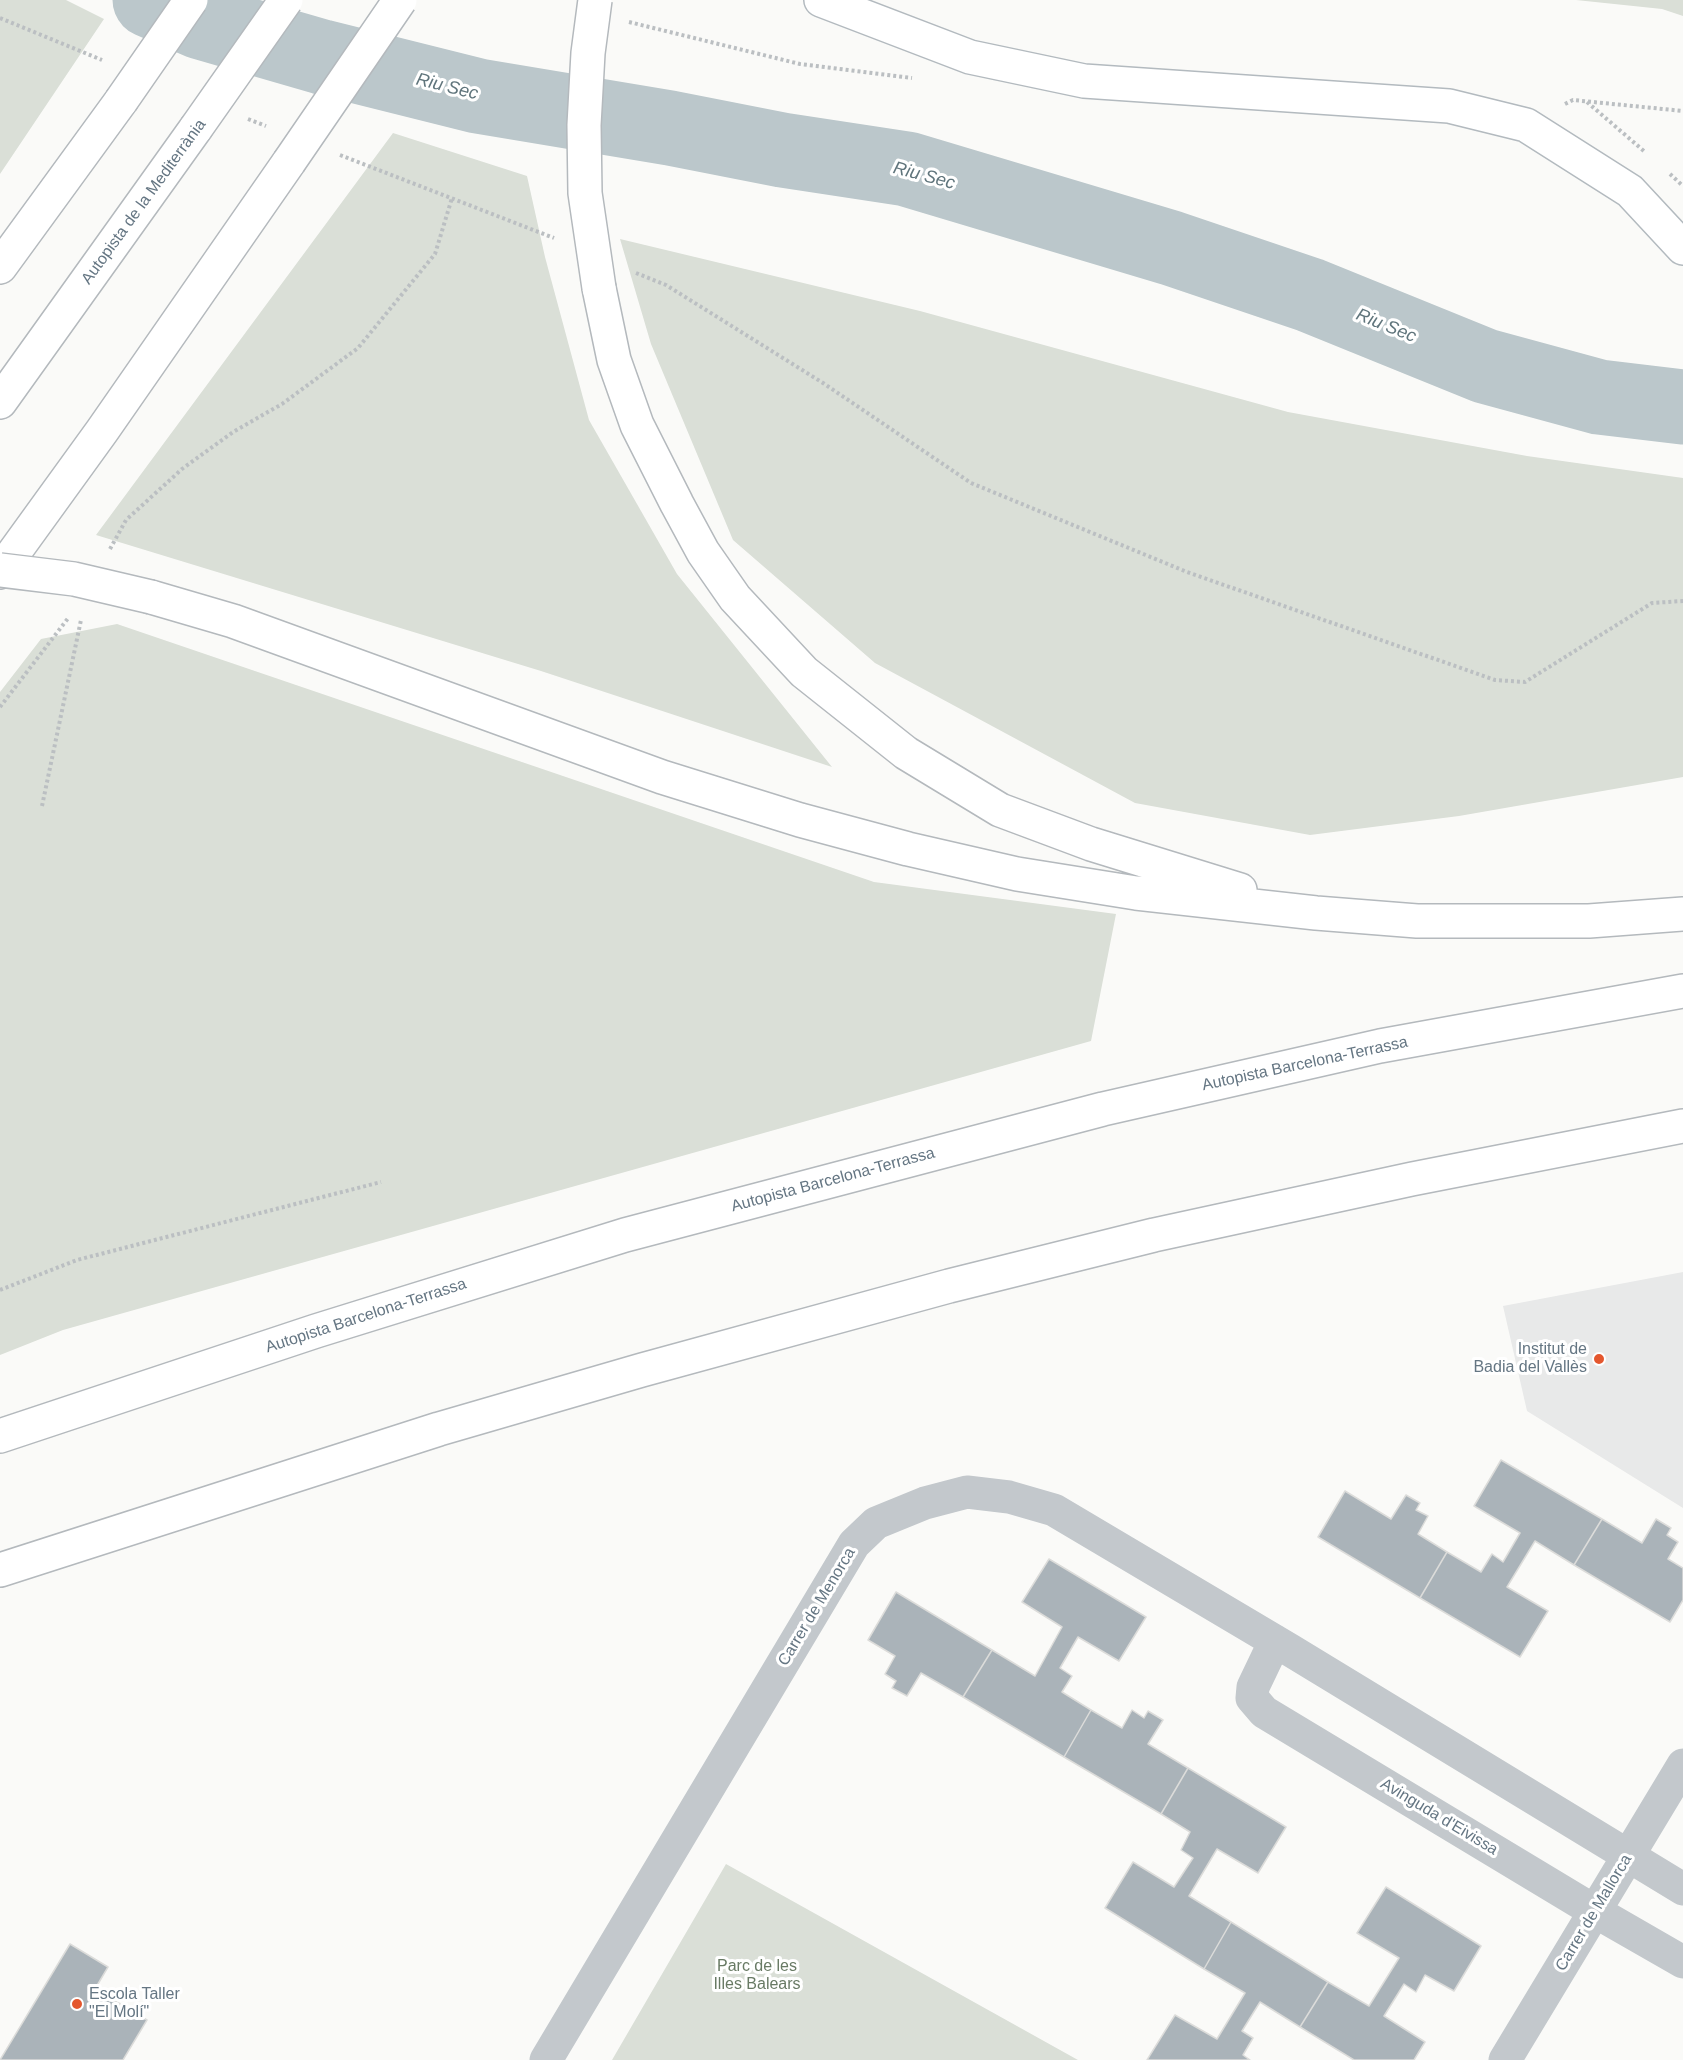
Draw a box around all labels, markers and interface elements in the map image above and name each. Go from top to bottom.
water label: Riu Sec [414,69,480,105]
street label: Autopista de la Mediterrània [78,116,210,288]
water label: Riu Sec [891,157,957,195]
water label: Riu Sec [1353,304,1419,348]
street label: Autopista Barcelona-Terrassa [1200,1033,1410,1095]
street label: Autopista Barcelona-Terrassa [729,1144,937,1216]
street label: Autopista Barcelona-Terrassa [263,1274,469,1358]
place label: Institut de Badia del Vallès [1473,1340,1587,1378]
marker: Institut de Badia del Vallès [1592,1352,1606,1366]
street label: Carrer de Menorca [774,1545,860,1669]
street label: Avinguda d'Eivissa [1377,1774,1501,1860]
street label: Carrer de Mallorca [1552,1851,1636,1975]
park label: Parc de les Illes Balears [713,1957,801,1995]
place label: Escola Taller "El Molí" [89,1985,180,2023]
marker: Escola Taller "El Molí" [70,1997,84,2011]

